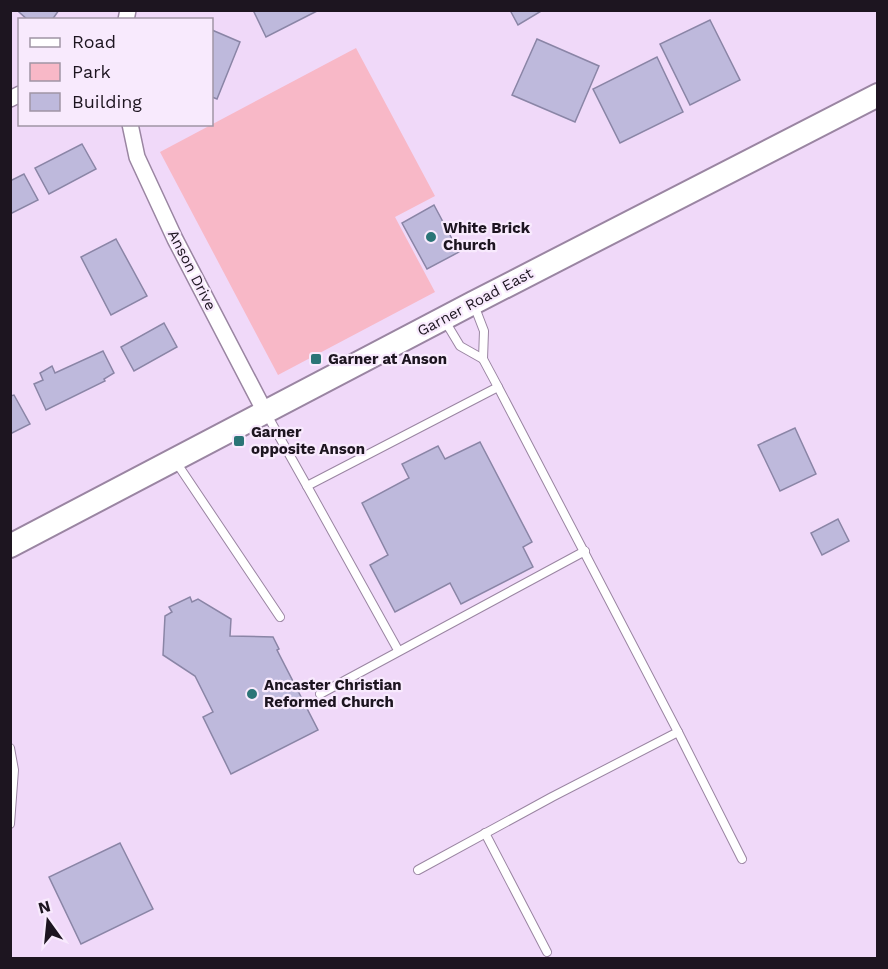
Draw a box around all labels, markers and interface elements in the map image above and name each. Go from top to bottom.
legend [18,18,213,126]
text: Road [72,31,116,52]
text: Park [72,61,111,82]
text: Building [72,91,142,112]
place label: White Brick Church [443,219,531,254]
street label: Anson Drive [164,227,220,313]
marker: White Brick Church [424,230,438,244]
street label: Garner Road East [414,264,536,340]
place label: Garner at Anson [328,350,447,368]
marker: Garner at Anson [309,352,323,366]
place label: Garner opposite Anson [251,423,365,458]
marker: Garner opposite Anson [232,434,246,448]
place label: Ancaster Christian Reformed Church [264,676,402,711]
marker: Ancaster Christian Reformed Church [245,687,259,701]
north arrow [18,891,78,951]
text: N [36,896,52,918]

